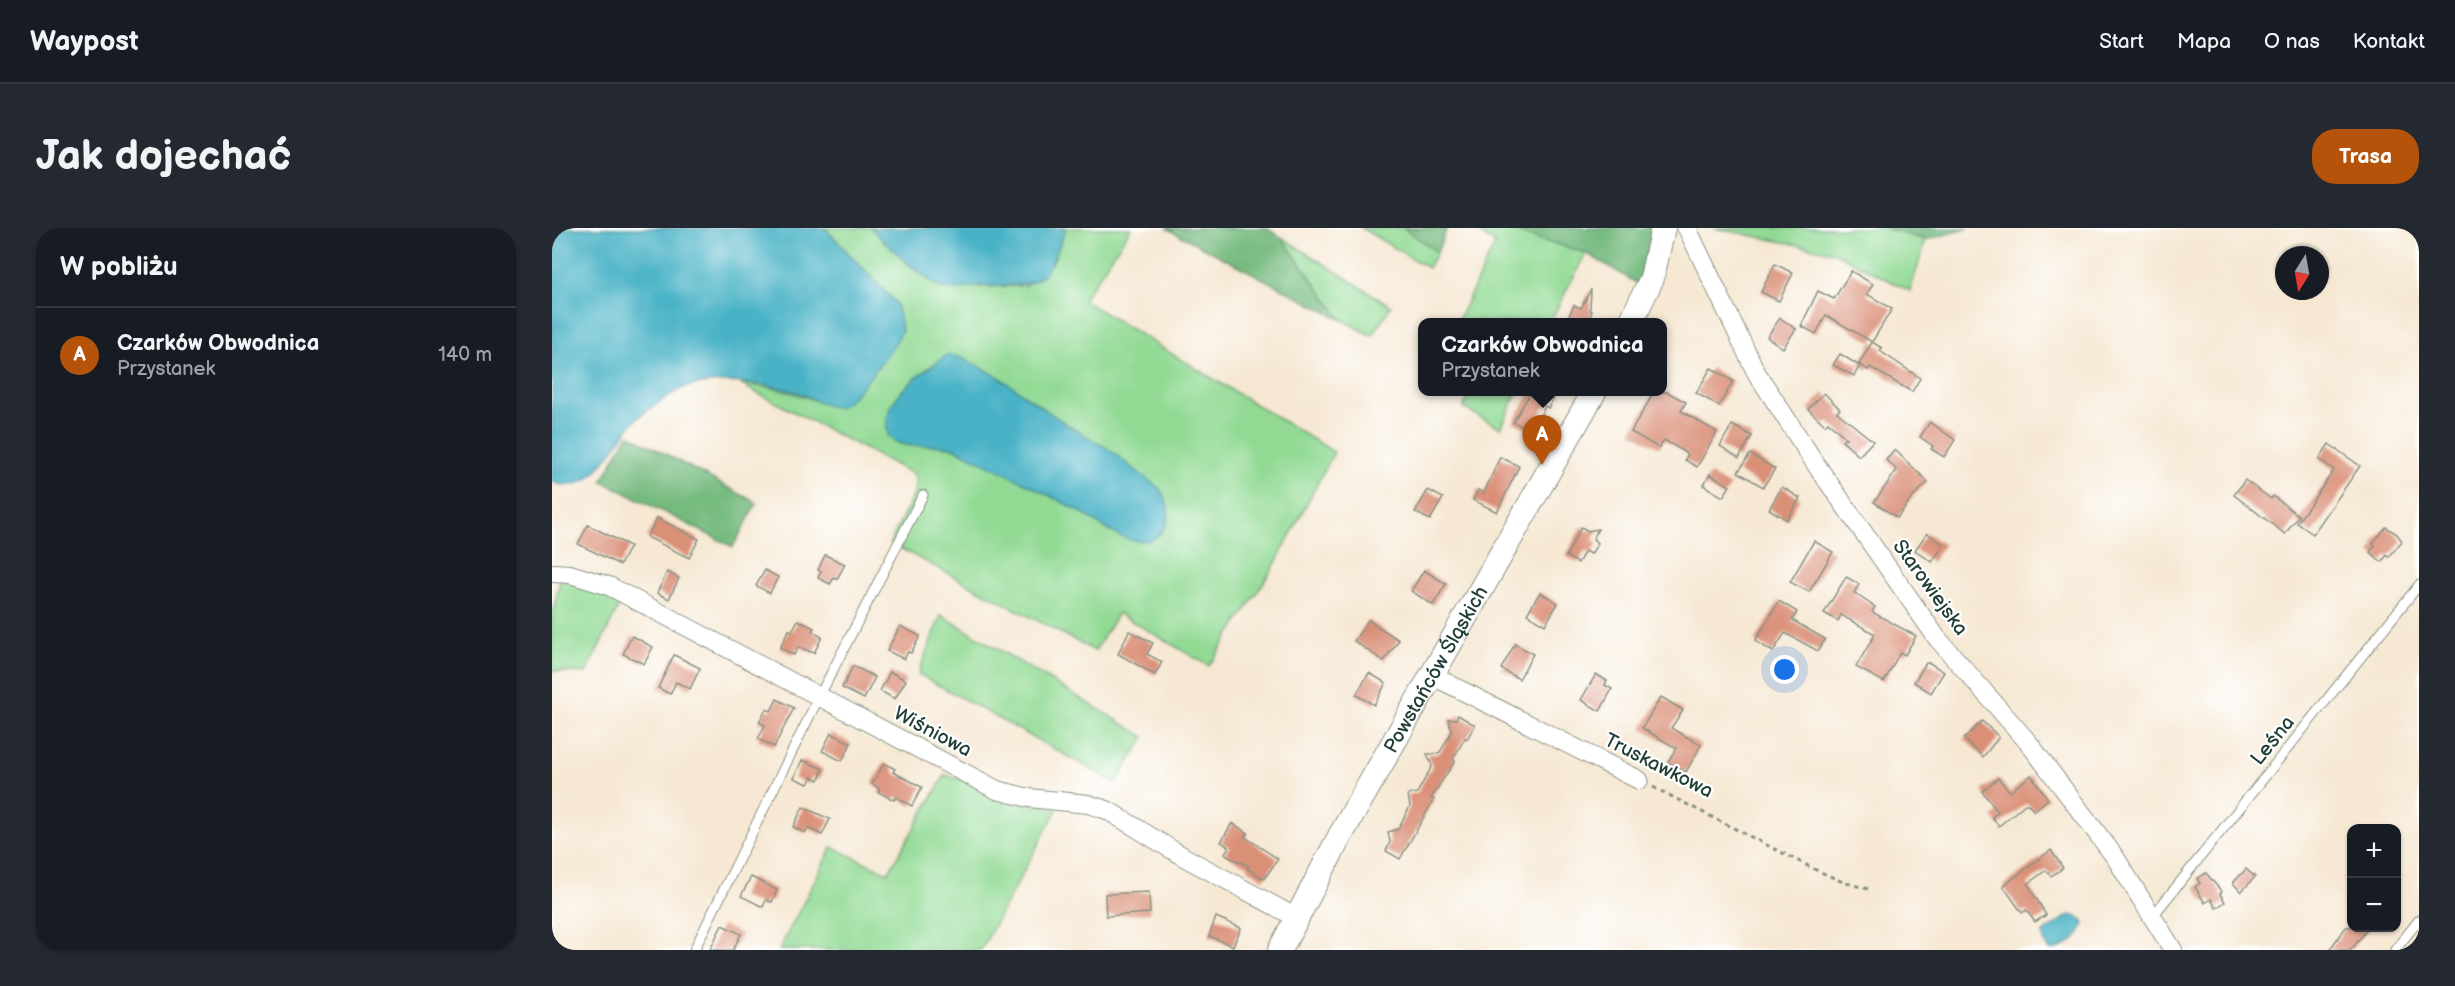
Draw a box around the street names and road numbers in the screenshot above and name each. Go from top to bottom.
street label: Starowiejska [1887,535,1973,640]
street label: Powstańców Śląskich [1379,582,1493,757]
street label: Wiśniowa [889,701,976,762]
street label: Leśna [2246,711,2300,770]
street label: Truskawkowa [1600,728,1717,804]

